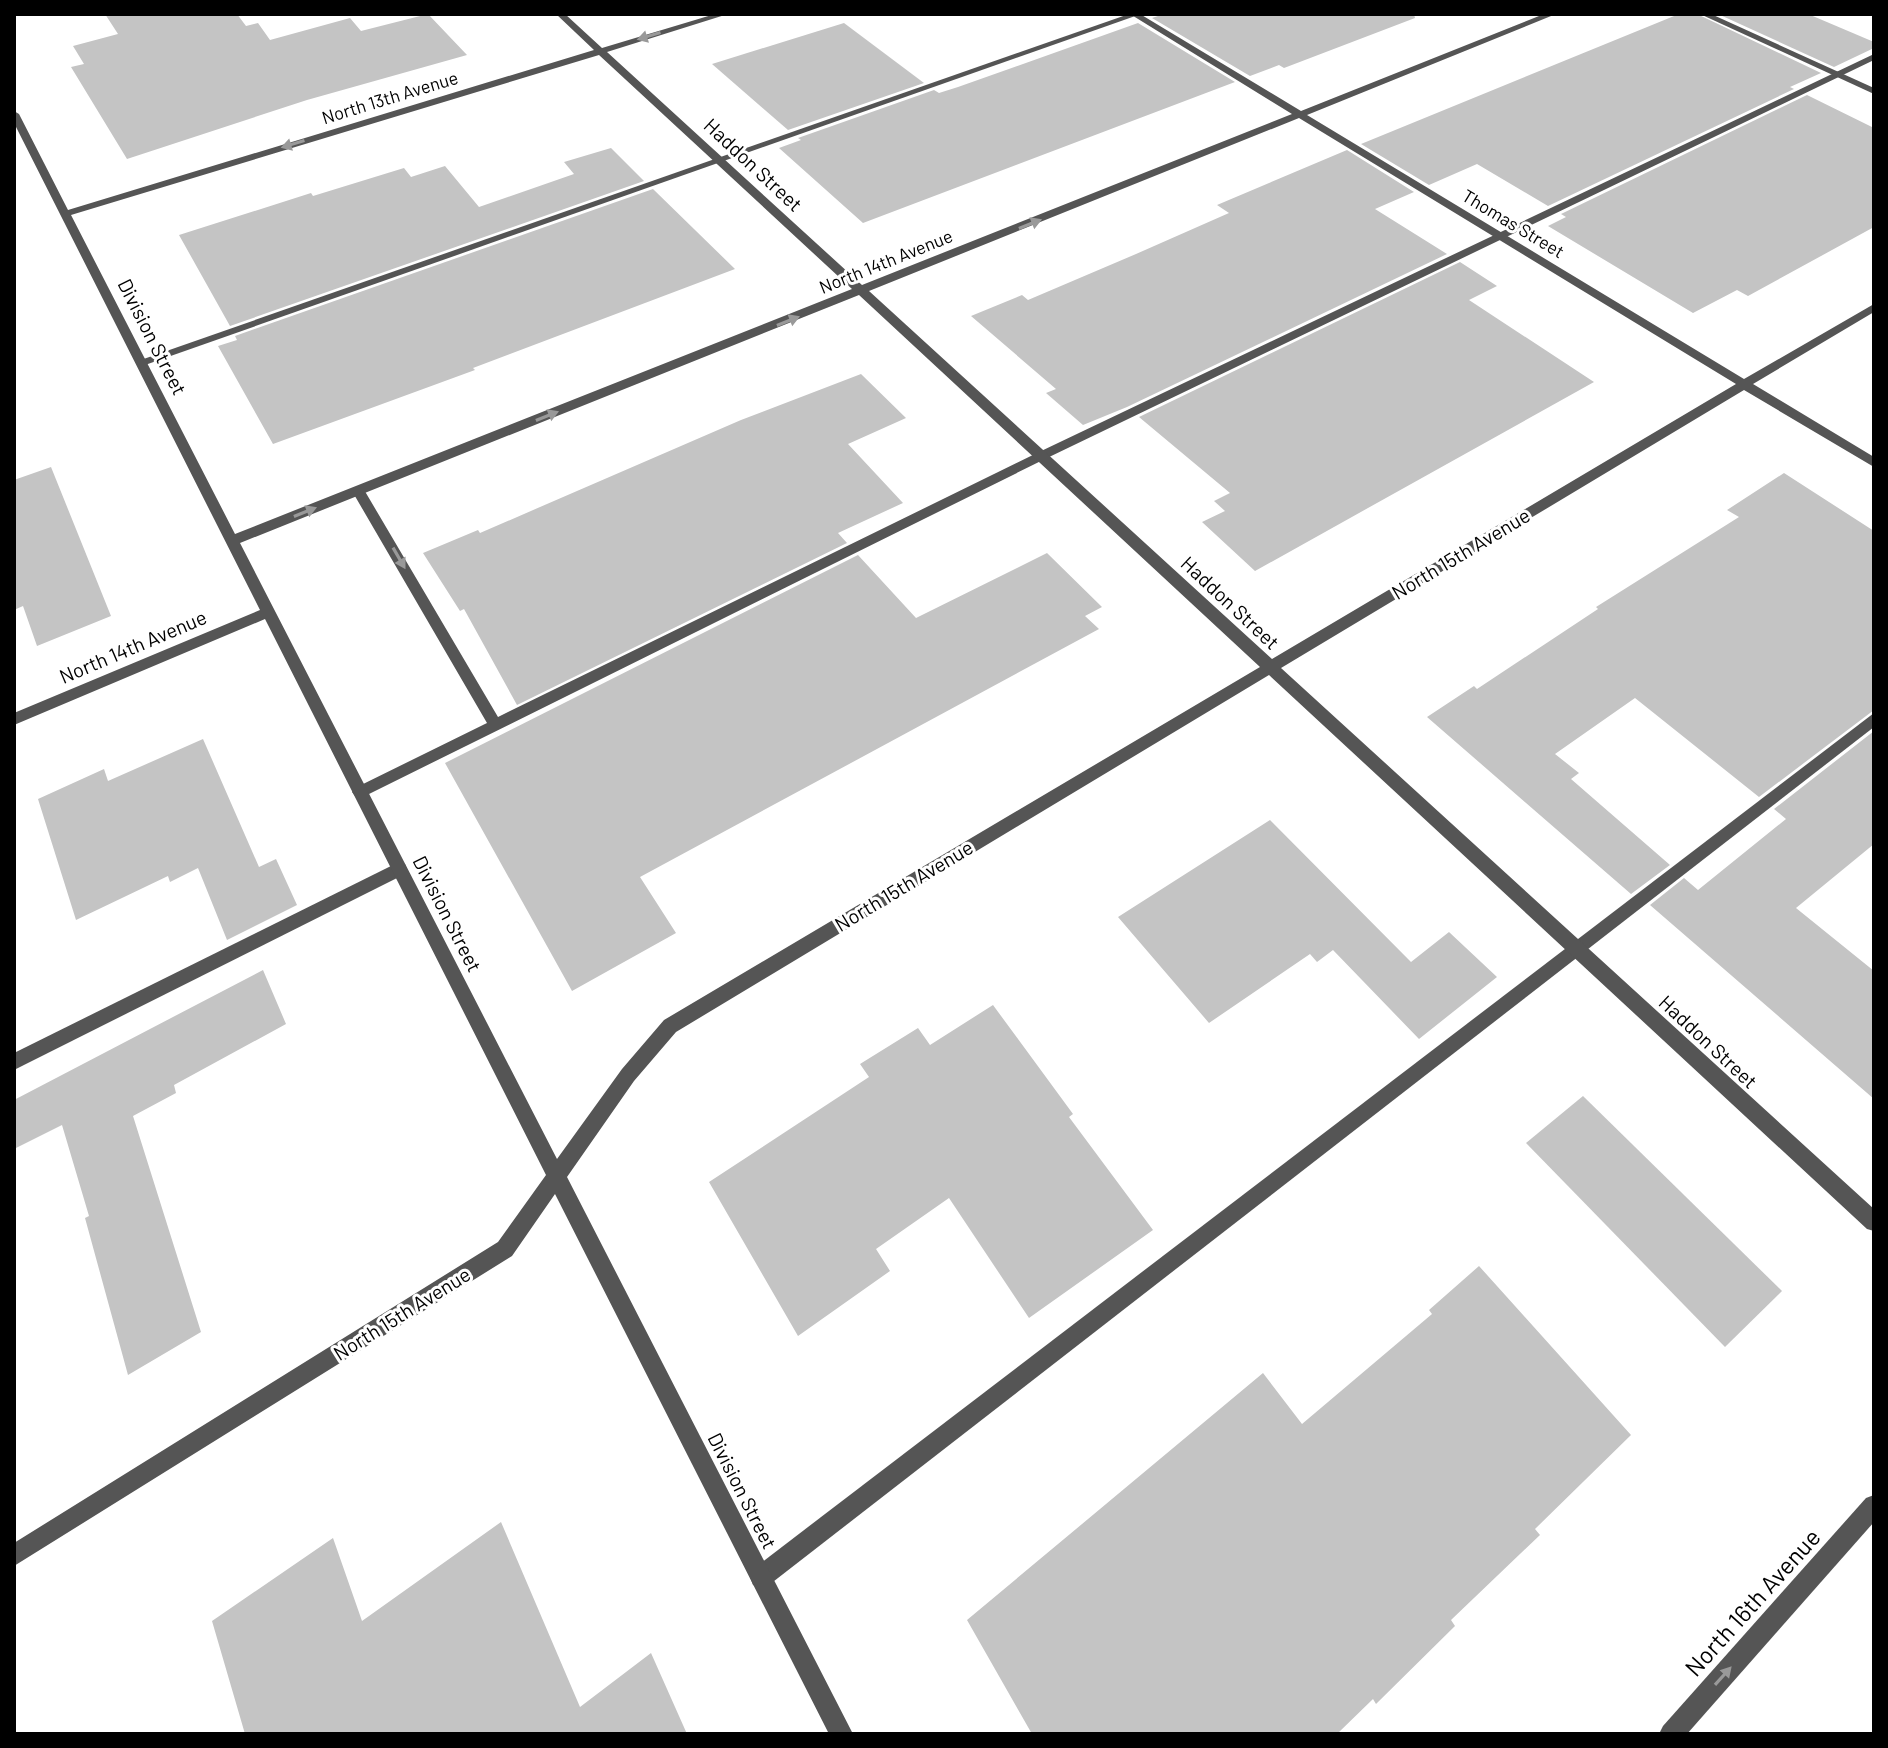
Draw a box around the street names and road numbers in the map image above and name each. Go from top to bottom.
street label: North 13th Avenue [319,66,460,128]
street label: Haddon Street [700,113,808,216]
street label: Thomas Street [1459,184,1569,262]
street label: North 14th Avenue [816,224,956,298]
street label: Division Street [113,274,192,399]
street label: North 15th Avenue [1387,502,1534,604]
street label: Haddon Street [1177,551,1285,654]
street label: North 14th Avenue [55,604,210,688]
street label: North 15th Avenue [830,834,977,936]
street label: Division Street [408,851,487,976]
street label: Haddon Street [1655,990,1763,1093]
street label: North 15th Avenue [329,1261,474,1365]
street label: Division Street [703,1428,782,1553]
street label: North 16th Avenue [1678,1522,1826,1682]

